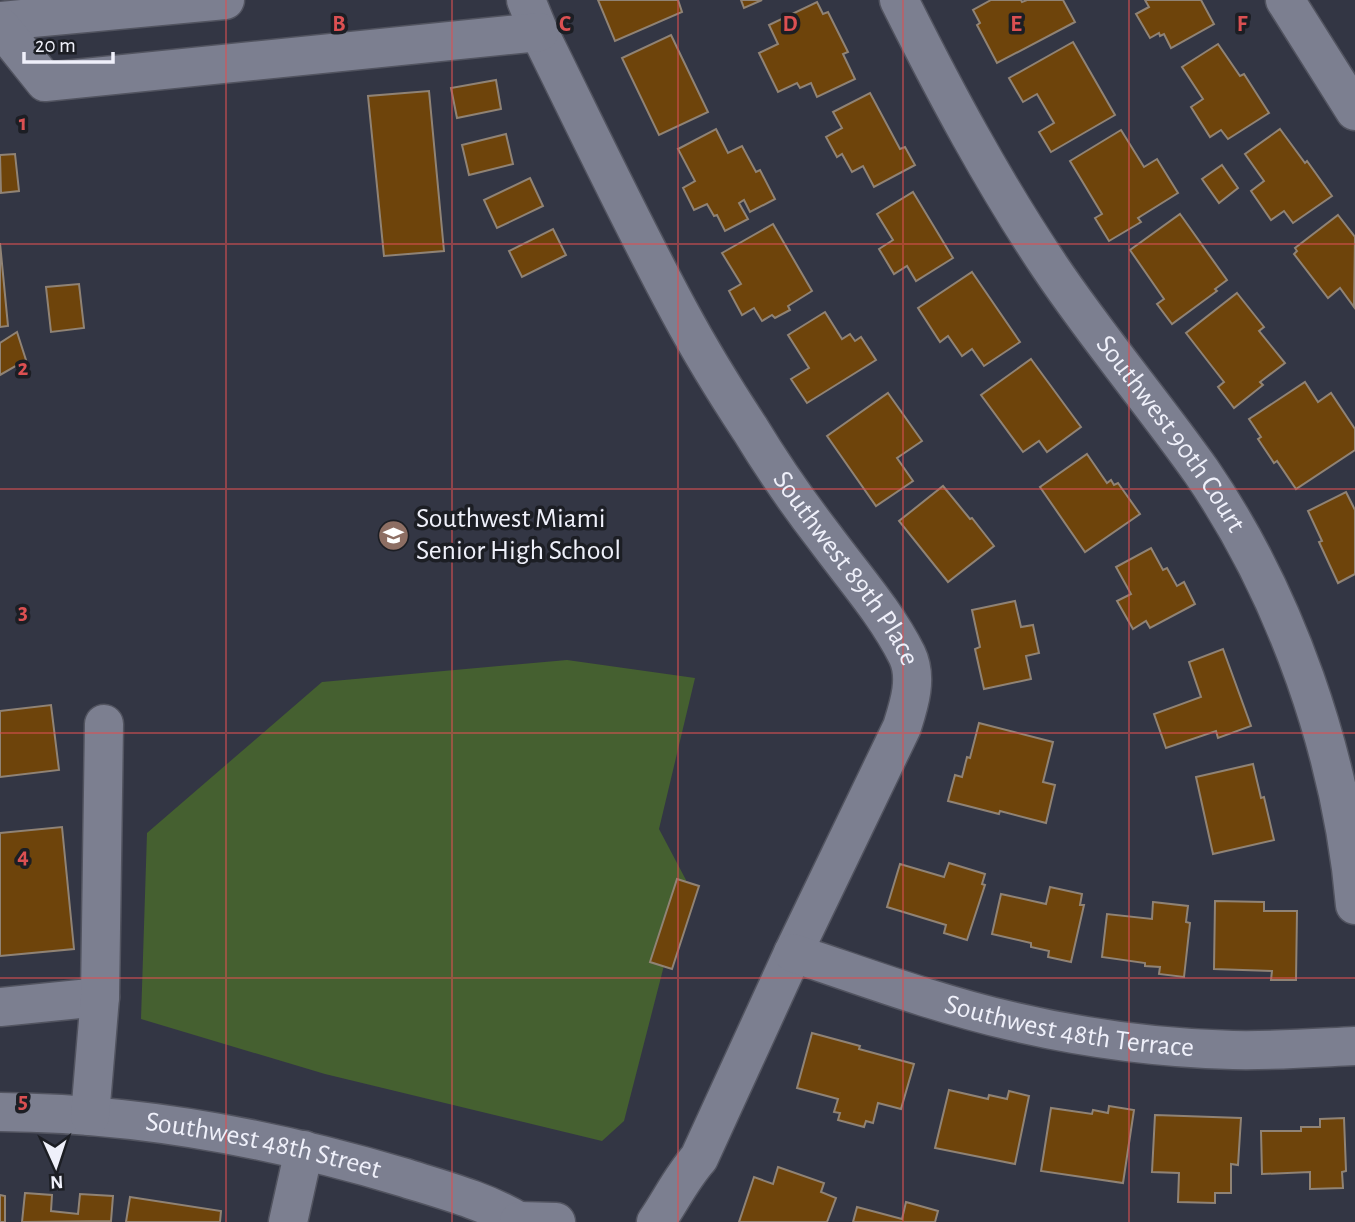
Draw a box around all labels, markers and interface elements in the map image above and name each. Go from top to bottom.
text: B [332,13,346,36]
text: C [559,13,571,36]
text: D [782,13,798,36]
text: E [1010,13,1022,36]
text: F [1237,13,1248,36]
scale bar [24,21,114,65]
text: 20 m [35,35,76,56]
text: 1 [19,112,27,135]
street label: Southwest 90th Court [1090,331,1250,537]
text: 2 [18,357,29,380]
street label: Southwest 89th Place [767,466,924,669]
place label: Southwest Miami Senior High School [416,505,621,565]
school or university icon: Southwest Miami Senior High School [376,518,410,552]
text: 3 [18,601,28,624]
text: 4 [17,845,29,868]
street label: Southwest 48th Terrace [941,990,1195,1062]
text: 5 [18,1090,28,1113]
street label: Southwest 48th Street [144,1108,384,1184]
north arrow [21,1131,91,1201]
text: N [50,1172,64,1191]

